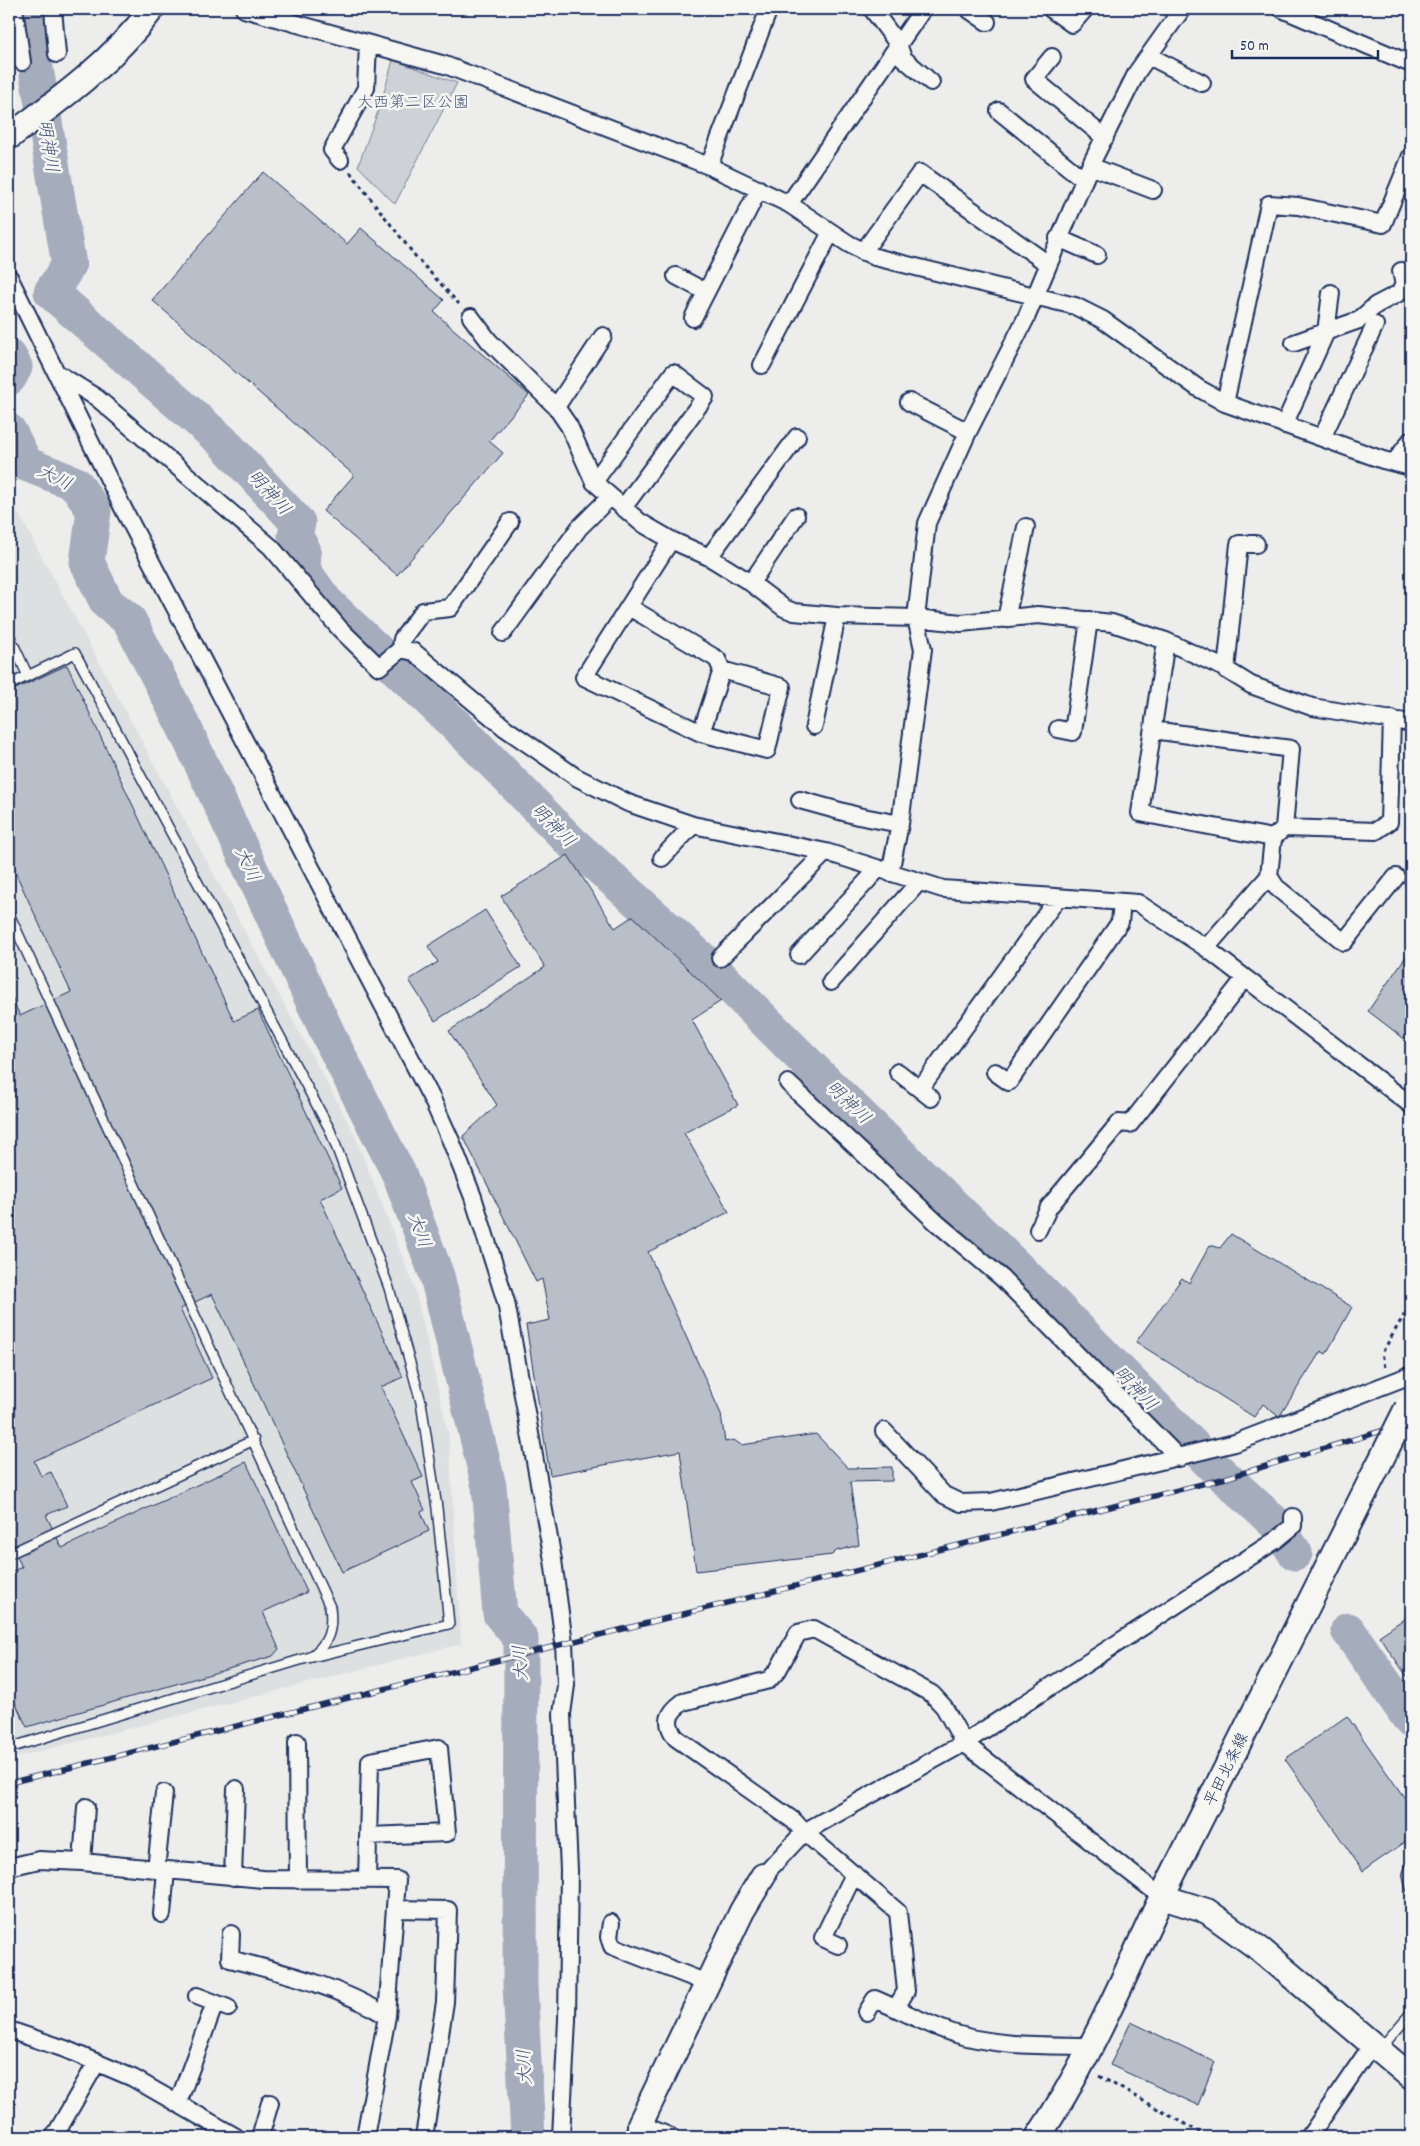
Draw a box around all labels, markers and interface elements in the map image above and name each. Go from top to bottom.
scale bar [1232,28,1379,60]
text: 50 m [1240,36,1269,58]
park label: 大西第二区公園 [357,92,469,115]
water label: 明神川 [30,118,63,175]
water label: 大川 [32,460,76,498]
water label: 明神川 [241,465,295,522]
water label: 明神川 [524,799,580,855]
water label: 大川 [227,843,265,887]
water label: 明神川 [819,1076,875,1132]
water label: 大川 [400,1210,436,1252]
water label: 明神川 [1106,1362,1162,1418]
water label: 大川 [509,1644,536,1681]
street label: 平田北条線 [1199,1729,1255,1811]
water label: 大川 [513,2048,540,2085]

